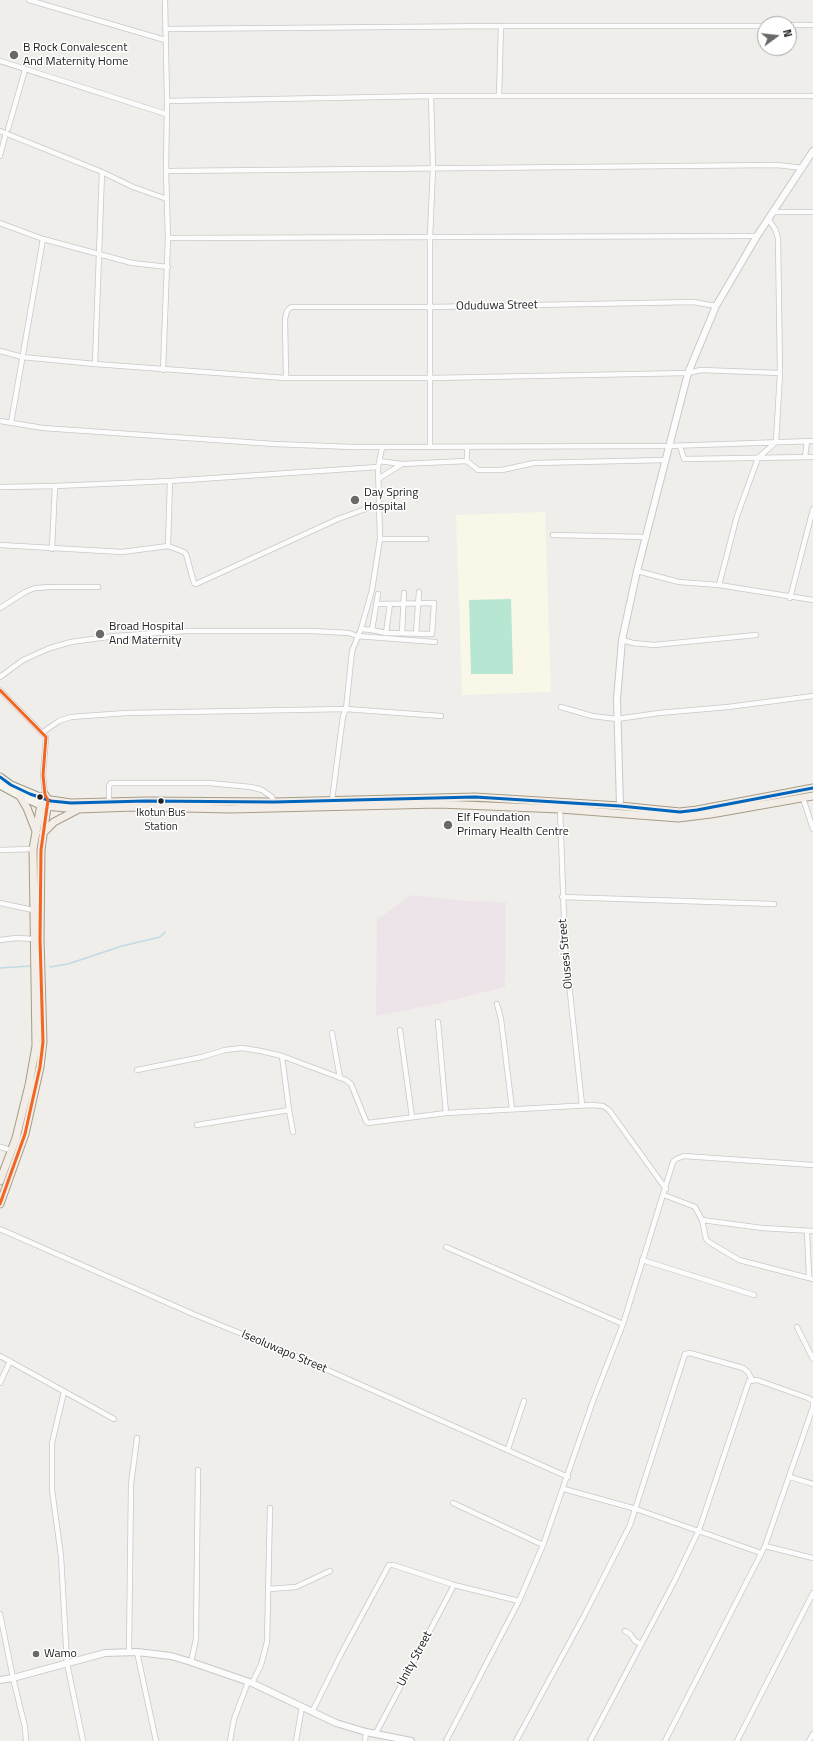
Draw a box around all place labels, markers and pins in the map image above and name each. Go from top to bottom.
place label: B Rock Convalescent And Maternity Home [23,41,128,69]
marker: B Rock Convalescent And Maternity Home [8,49,20,61]
place label: Day Spring Hospital [364,486,418,514]
marker: Day Spring Hospital [349,494,361,506]
place label: Broad Hospital And Maternity [109,620,184,648]
marker: Broad Hospital And Maternity [94,628,106,640]
unlabelled marker [35,792,45,802]
marker: Ikotun Bus Station [156,796,166,806]
place label: Ikotun Bus Station [136,806,186,832]
place label: Elf Foundation Primary Health Centre [457,811,569,839]
marker: Elf Foundation Primary Health Centre [442,819,454,831]
place label: Wamo [44,1647,77,1661]
marker: Wamo [31,1649,41,1659]

